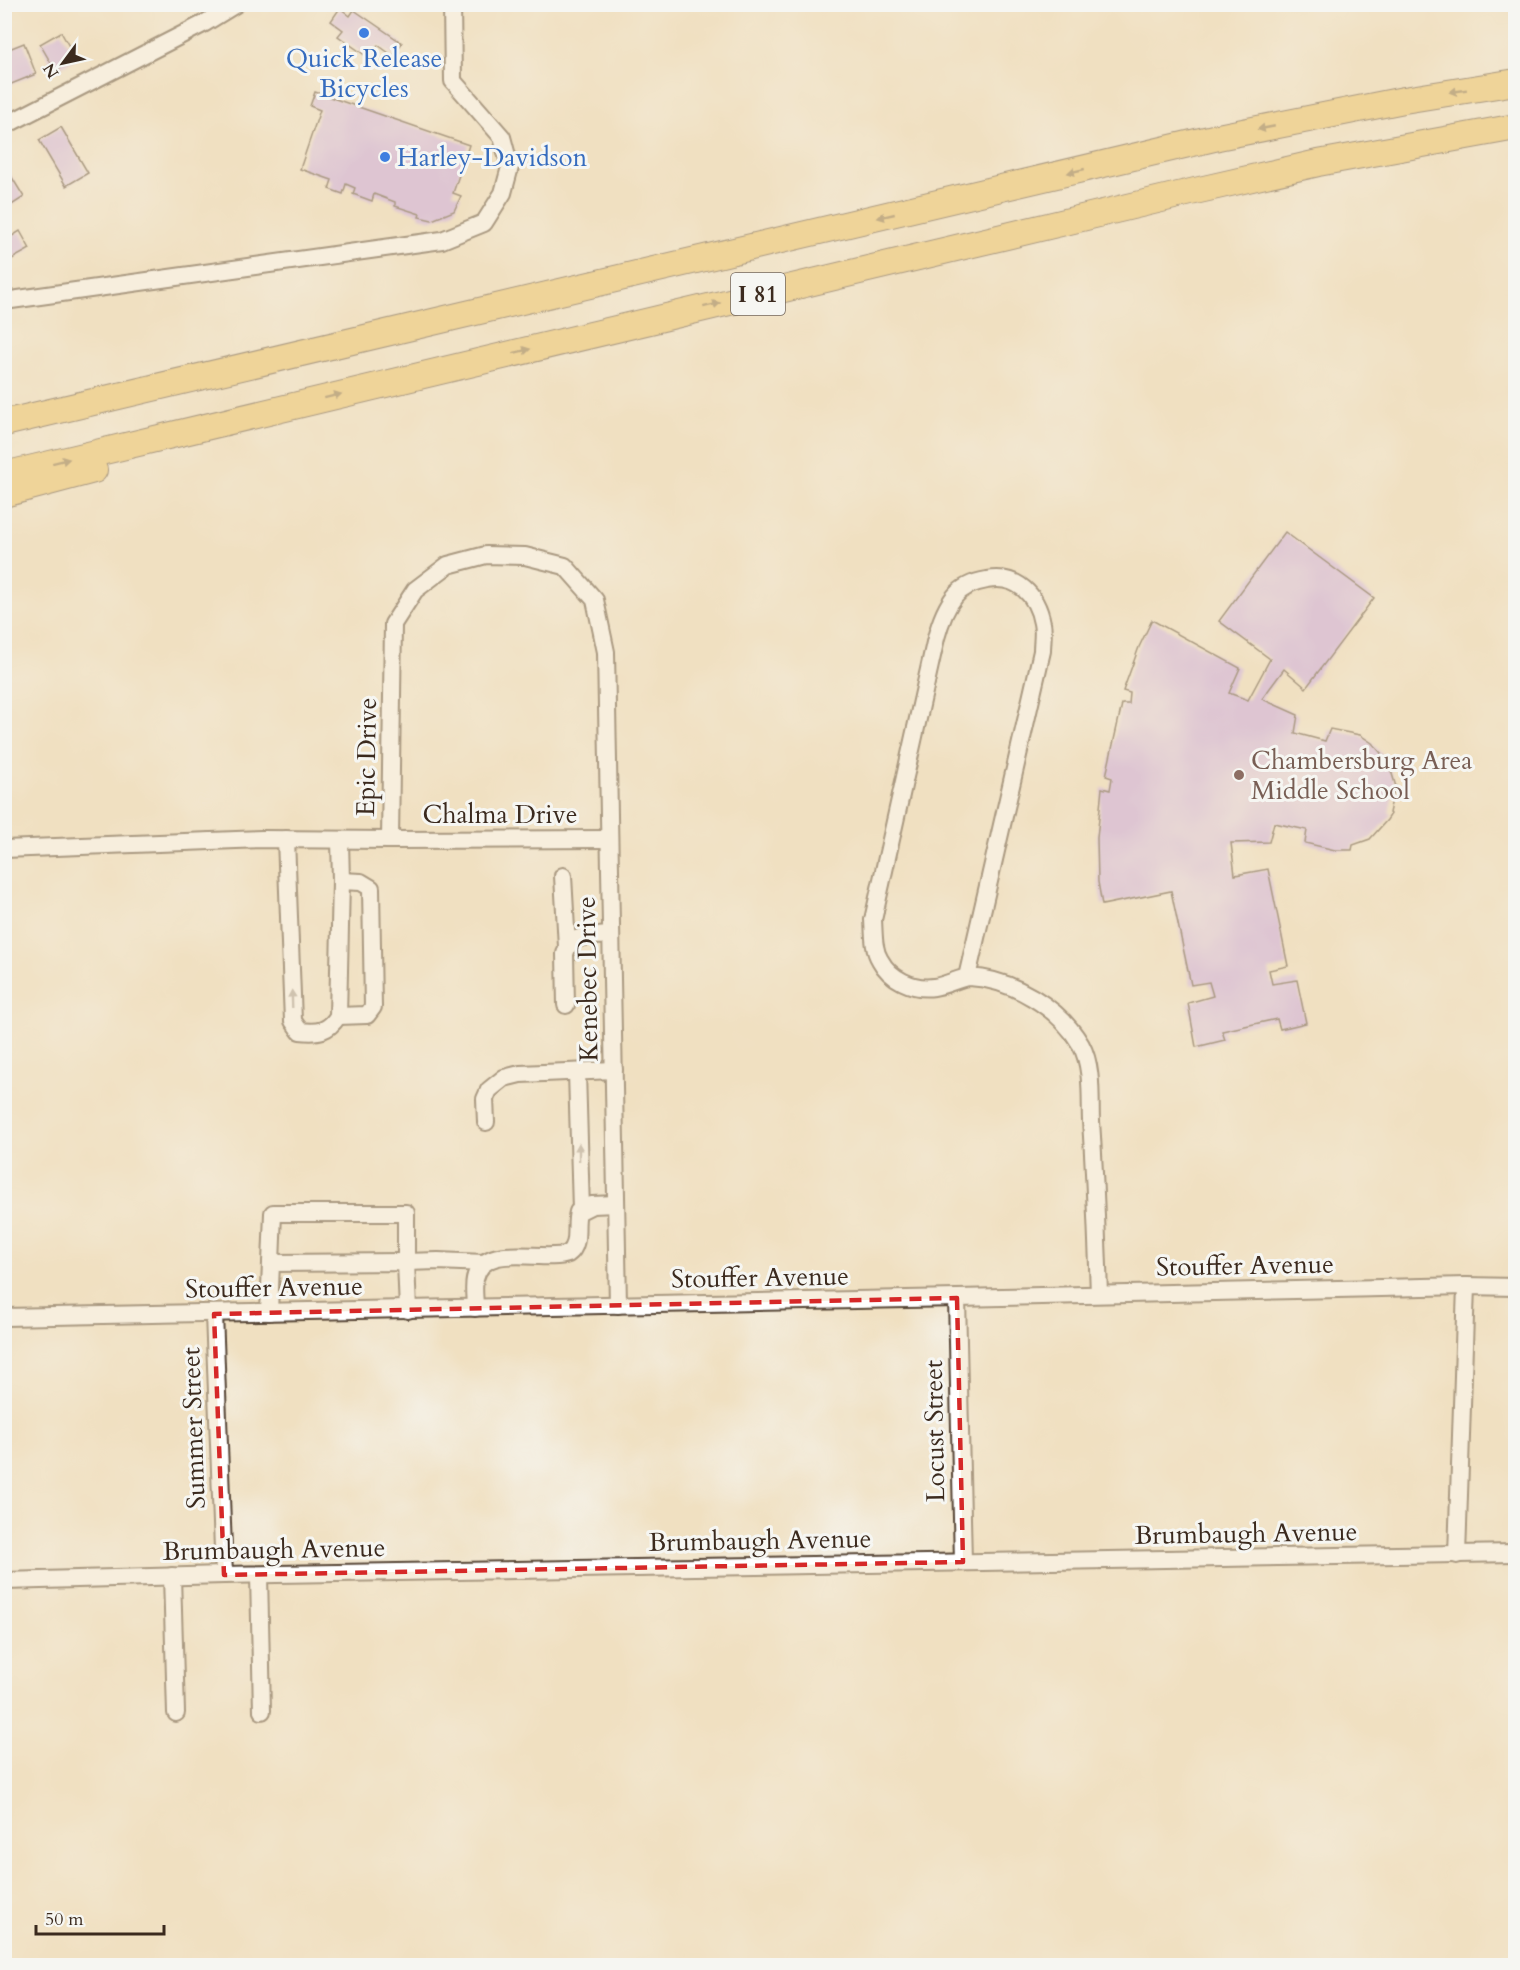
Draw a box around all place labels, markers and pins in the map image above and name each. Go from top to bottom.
marker: Quick Release Bicycles [357,26,371,40]
place label: Quick Release Bicycles [286,41,442,106]
place label: Harley-Davidson [397,140,588,175]
marker: Harley-Davidson [378,150,392,164]
place label: Chambersburg Area Middle School [1251,743,1473,808]
marker: Chambersburg Area Middle School [1232,768,1246,782]

